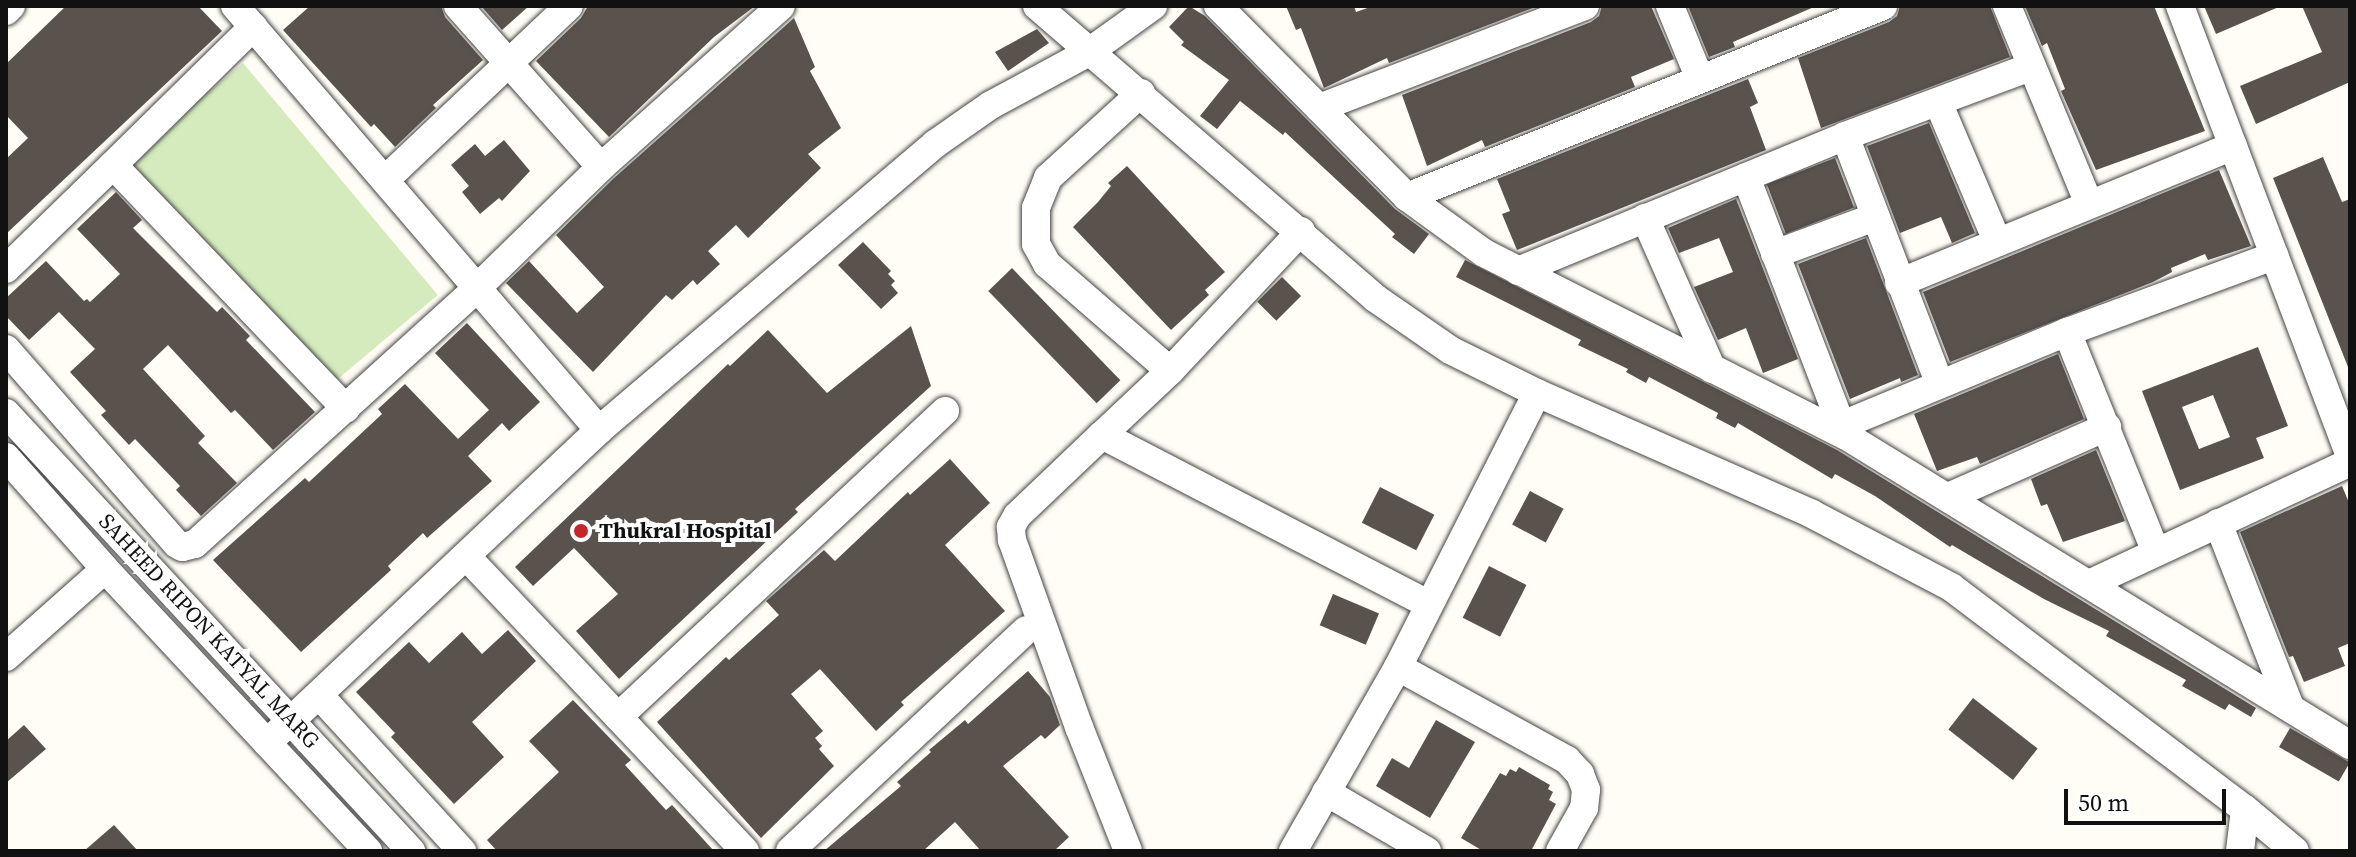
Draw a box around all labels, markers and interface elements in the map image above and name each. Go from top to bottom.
street label: SAHEED RIPON KATYAL MARG [93,508,325,754]
place label: Thukral Hospital [599,518,772,544]
marker: Thukral Hospital [570,520,592,542]
scale bar [2068,773,2230,823]
text: 50 m [2078,786,2129,819]

